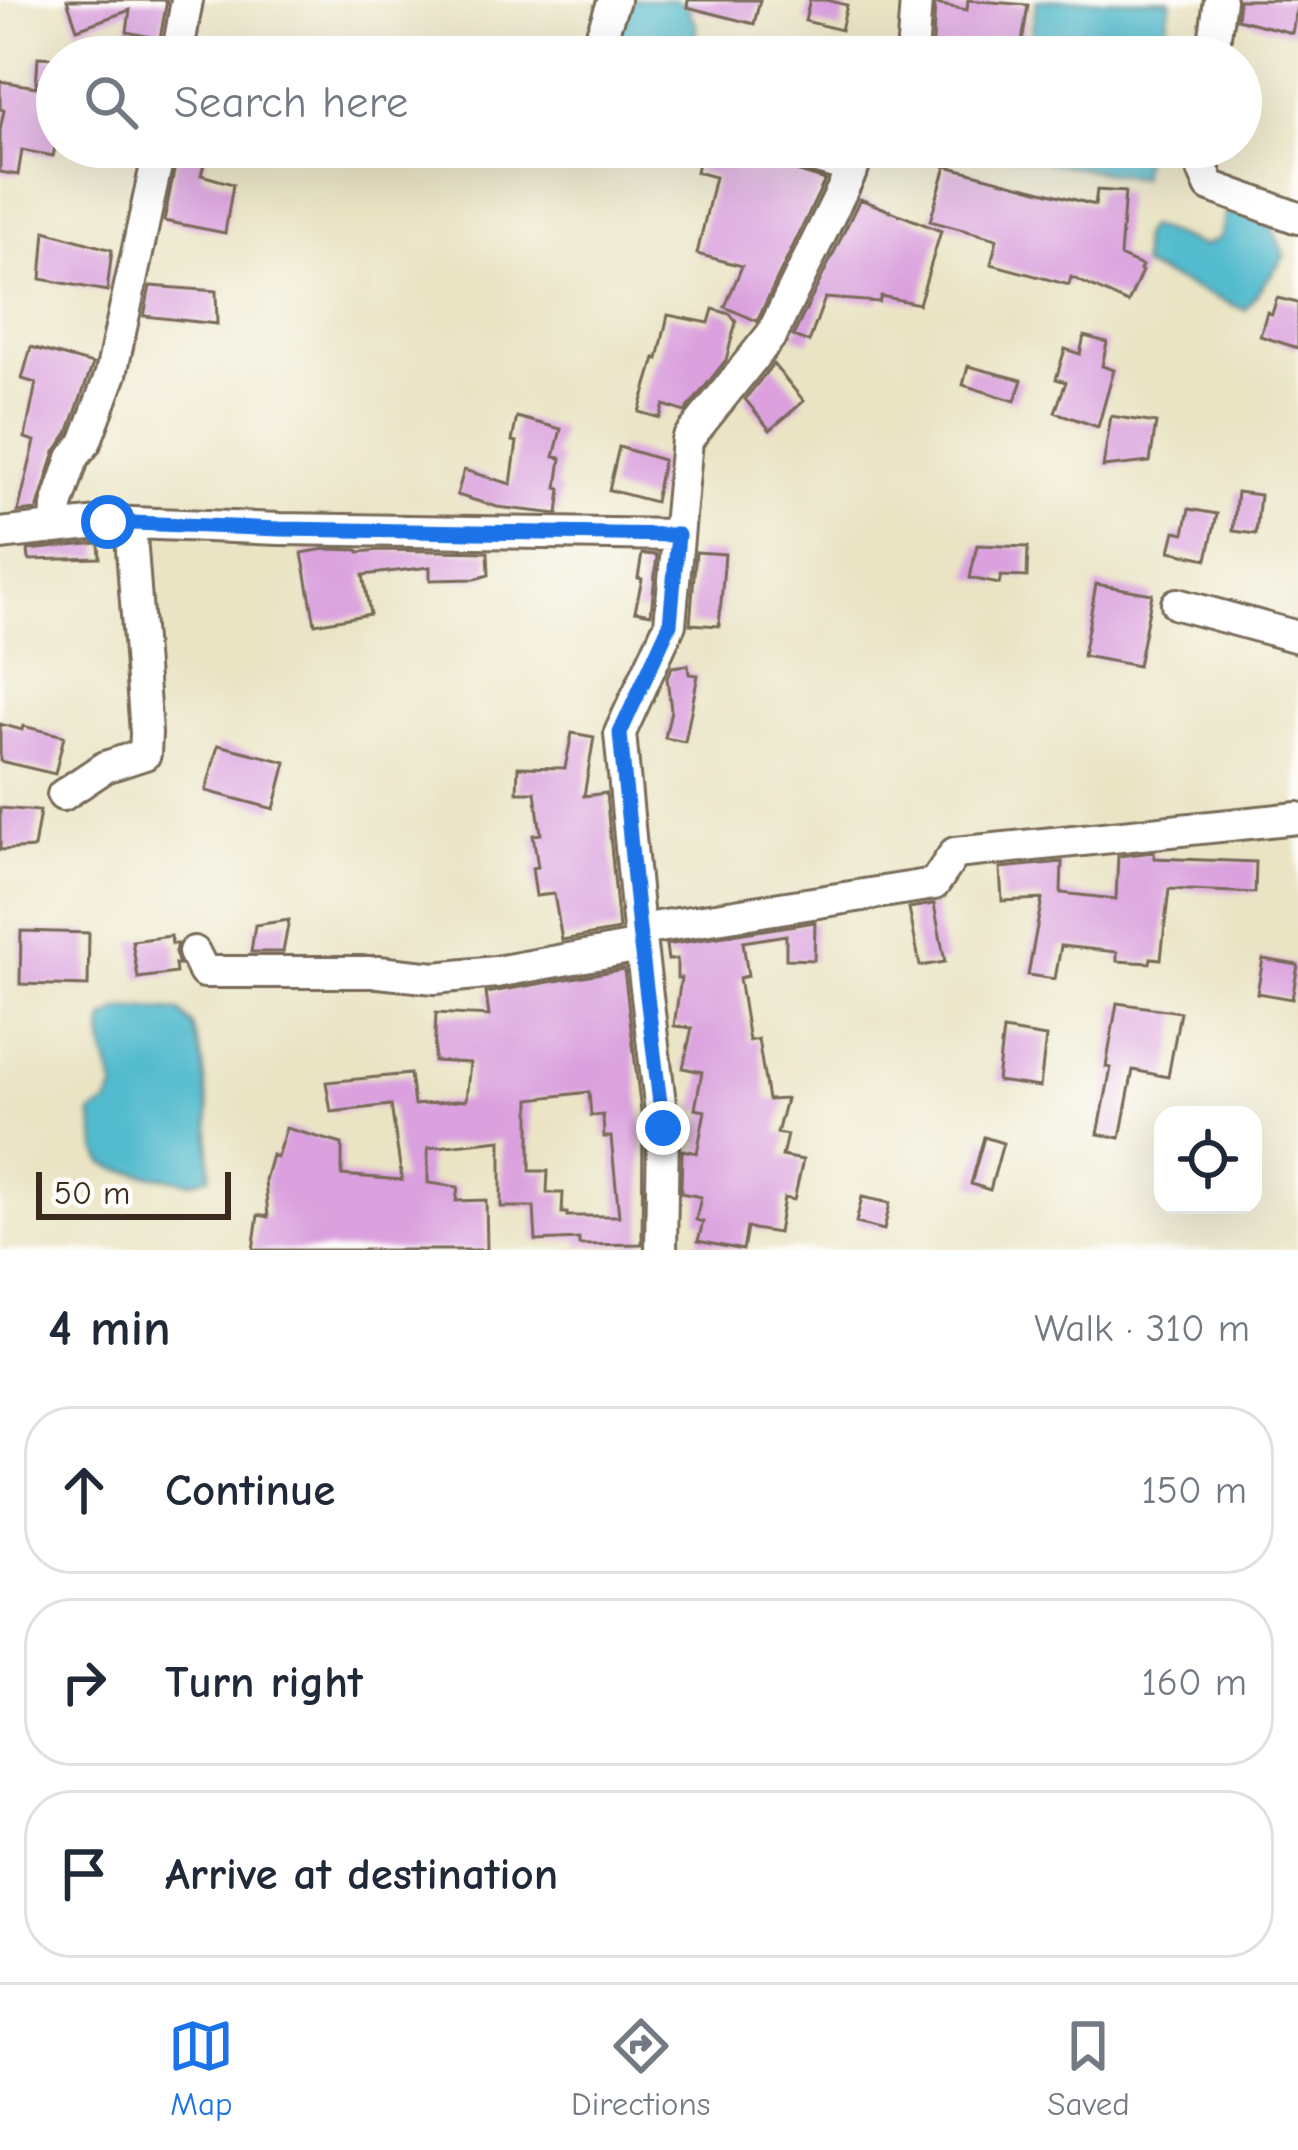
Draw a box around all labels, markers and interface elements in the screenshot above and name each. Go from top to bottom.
search box [36,36,1262,168]
icon: search [78,69,144,135]
text: Search here [174,76,408,128]
route start [81,495,135,549]
route end [636,1101,690,1155]
map controls [1154,1106,1262,1214]
button: locate [1154,1106,1262,1214]
scale bar [36,1166,231,1219]
text: 50 m [54,1174,130,1212]
text: 4 min [48,1299,171,1358]
text: Walk · 310 m [1034,1306,1250,1351]
icon: ahead [51,1457,117,1523]
text: Continue [165,1464,335,1516]
text: 150 m [1141,1468,1247,1513]
icon: right [51,1649,117,1715]
text: Turn right [165,1656,363,1708]
text: 160 m [1141,1660,1247,1705]
icon: arrive [51,1841,117,1907]
text: Arrive at destination [165,1848,558,1900]
tab: Map [168,2013,234,2123]
tab: Directions [571,2013,711,2123]
tab: Saved [1047,2013,1130,2123]

